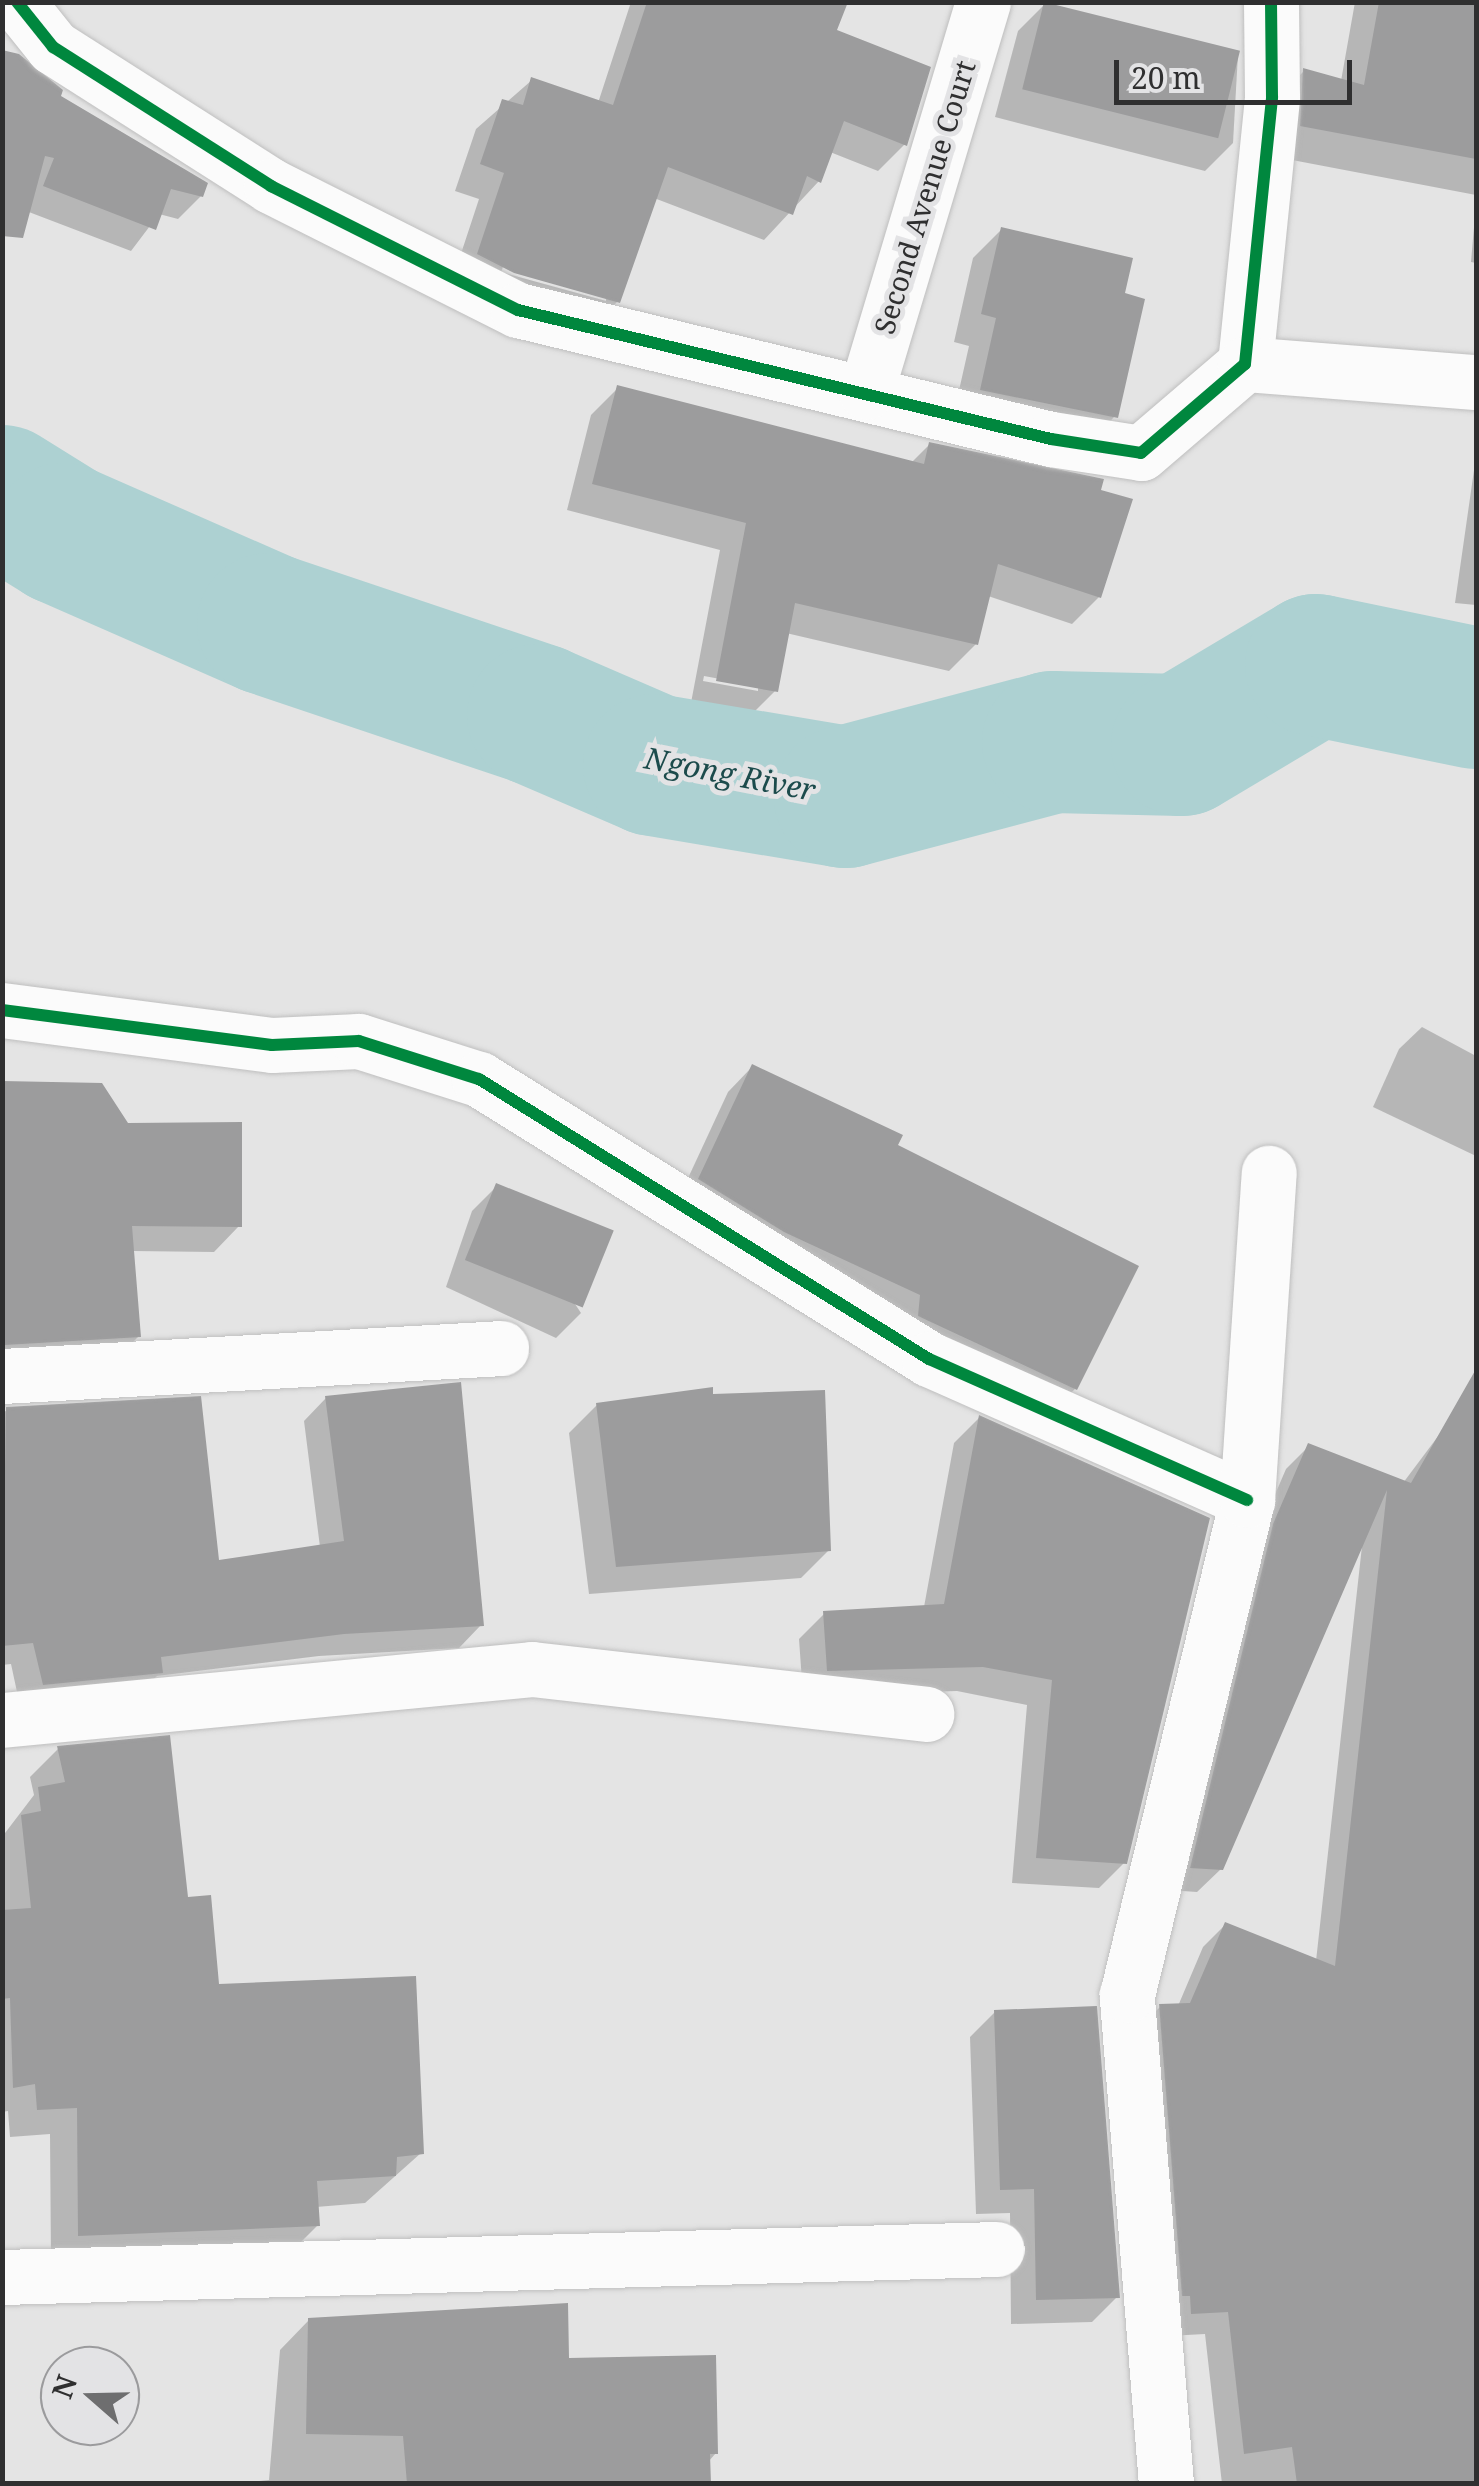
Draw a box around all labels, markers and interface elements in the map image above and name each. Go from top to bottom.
scale bar [1119,40,1356,102]
street label: Second Avenue Court [866,56,982,338]
text: 20 m [1131,57,1201,98]
water label: Ngong River [642,740,818,808]
north arrow [40,2346,140,2446]
text: N [42,2370,85,2403]

